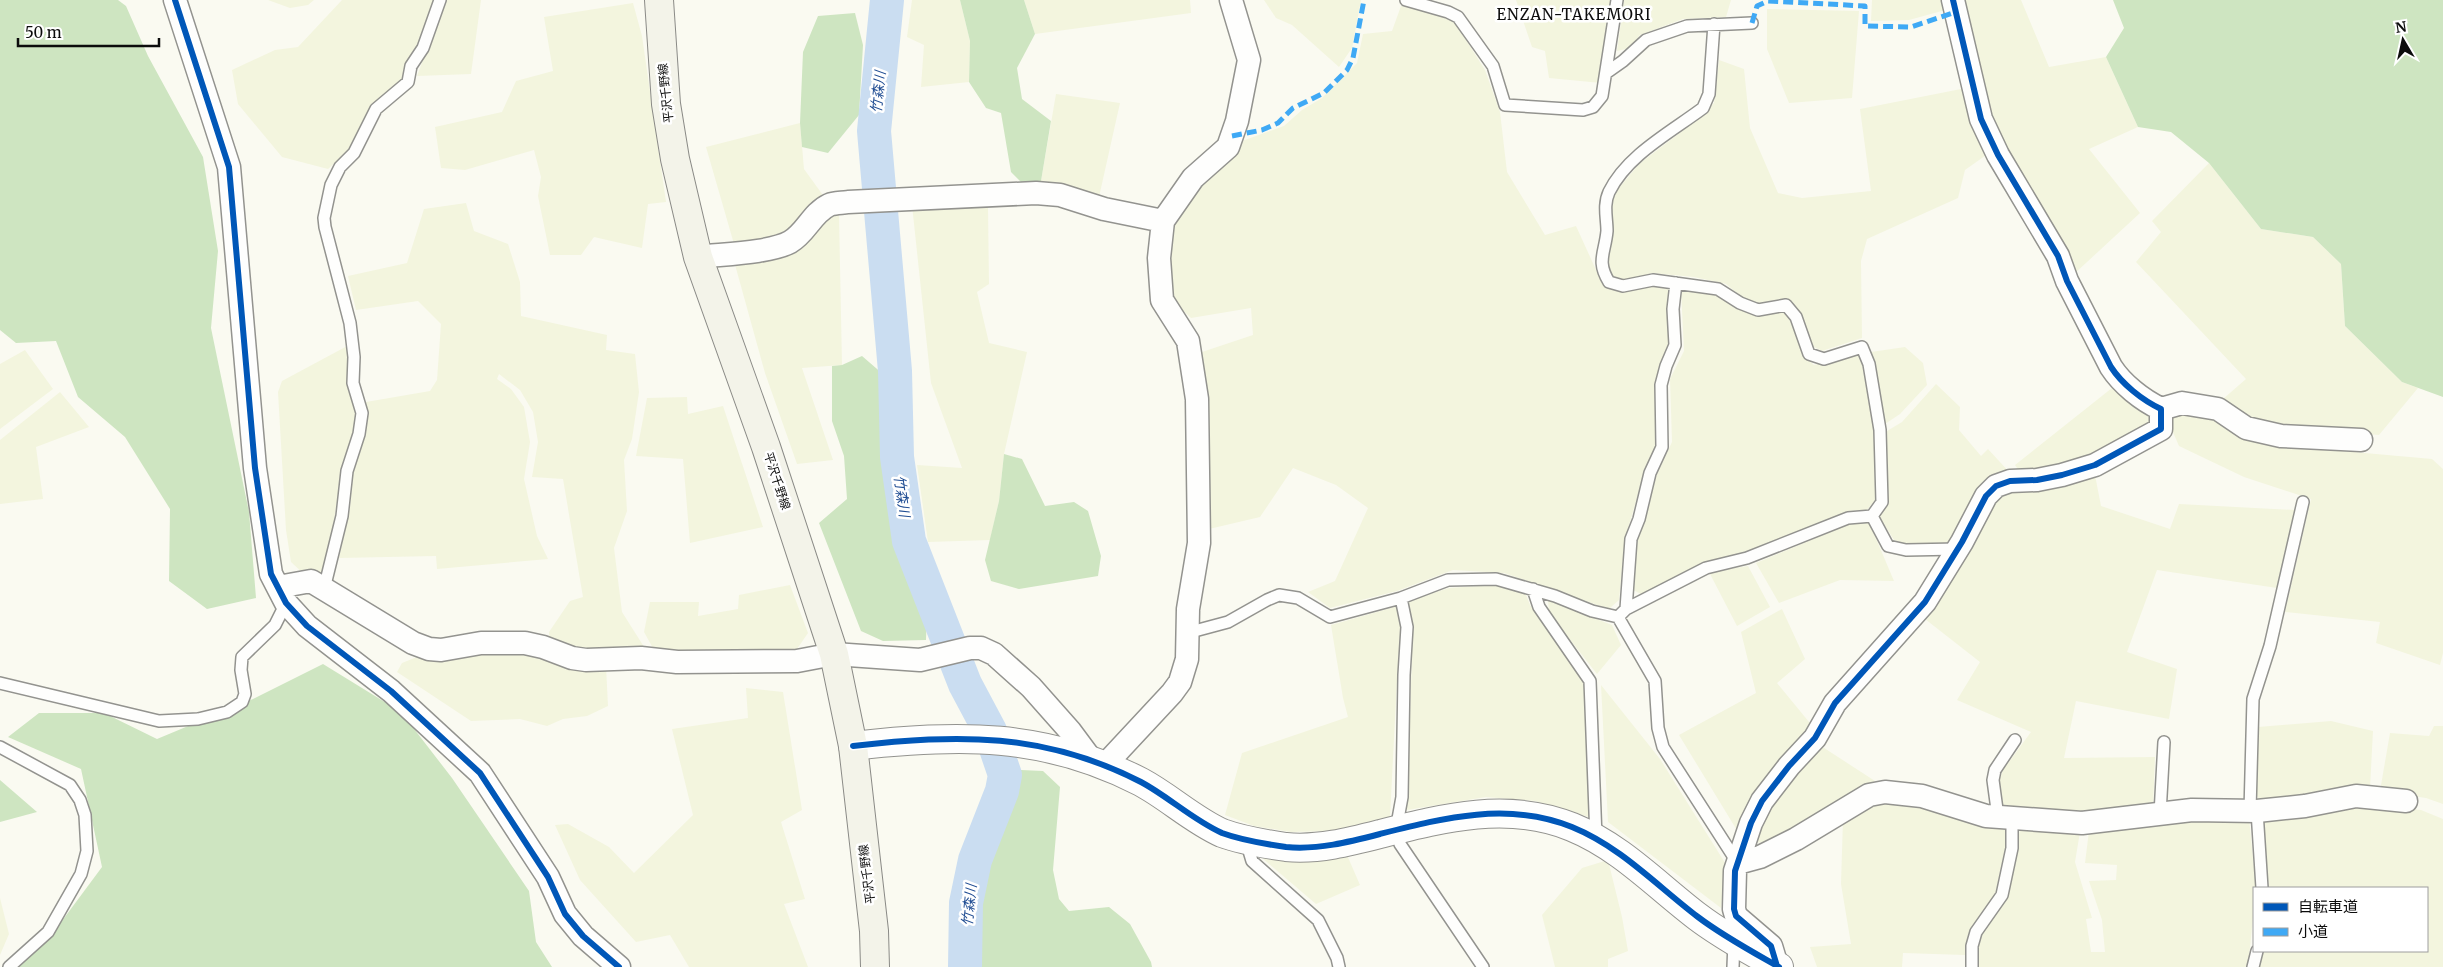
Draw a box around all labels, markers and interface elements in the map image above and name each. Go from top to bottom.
district label: ENZAN-TAKEMORI [1496,5,1652,24]
scale bar [18,15,159,47]
north arrow [2378,15,2428,65]
text: N [2394,17,2408,37]
text: 50 m [25,23,62,42]
street label: 平沢千野線 [655,62,676,124]
water label: 竹森川 [867,68,889,114]
street label: 平沢千野線 [761,450,794,512]
water label: 竹森川 [890,474,914,520]
street label: 平沢千野線 [855,843,878,905]
water label: 竹森川 [958,881,980,927]
legend [2253,887,2428,952]
text: 自転車道 [2298,897,2358,916]
text: 小道 [2298,922,2328,941]

